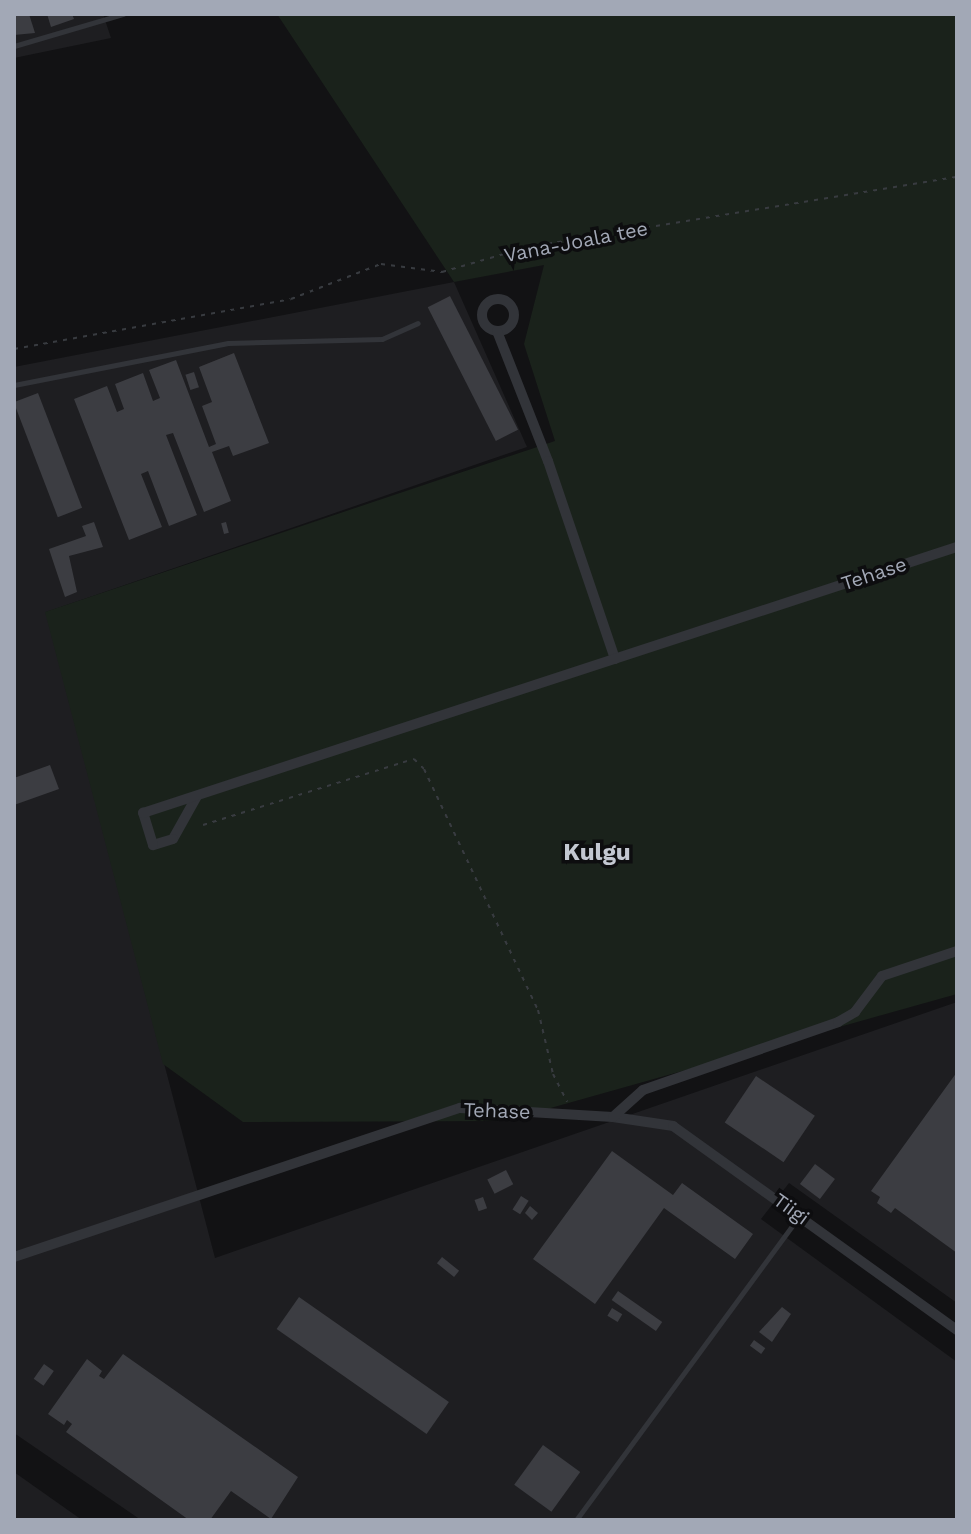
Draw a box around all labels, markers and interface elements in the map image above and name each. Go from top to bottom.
street label: Vana-Joala tee [502,216,650,268]
street label: Tehase [838,552,910,596]
district label: Kulgu [563,839,631,867]
street label: Tehase [463,1098,531,1124]
street label: Tiigi [768,1188,814,1230]

